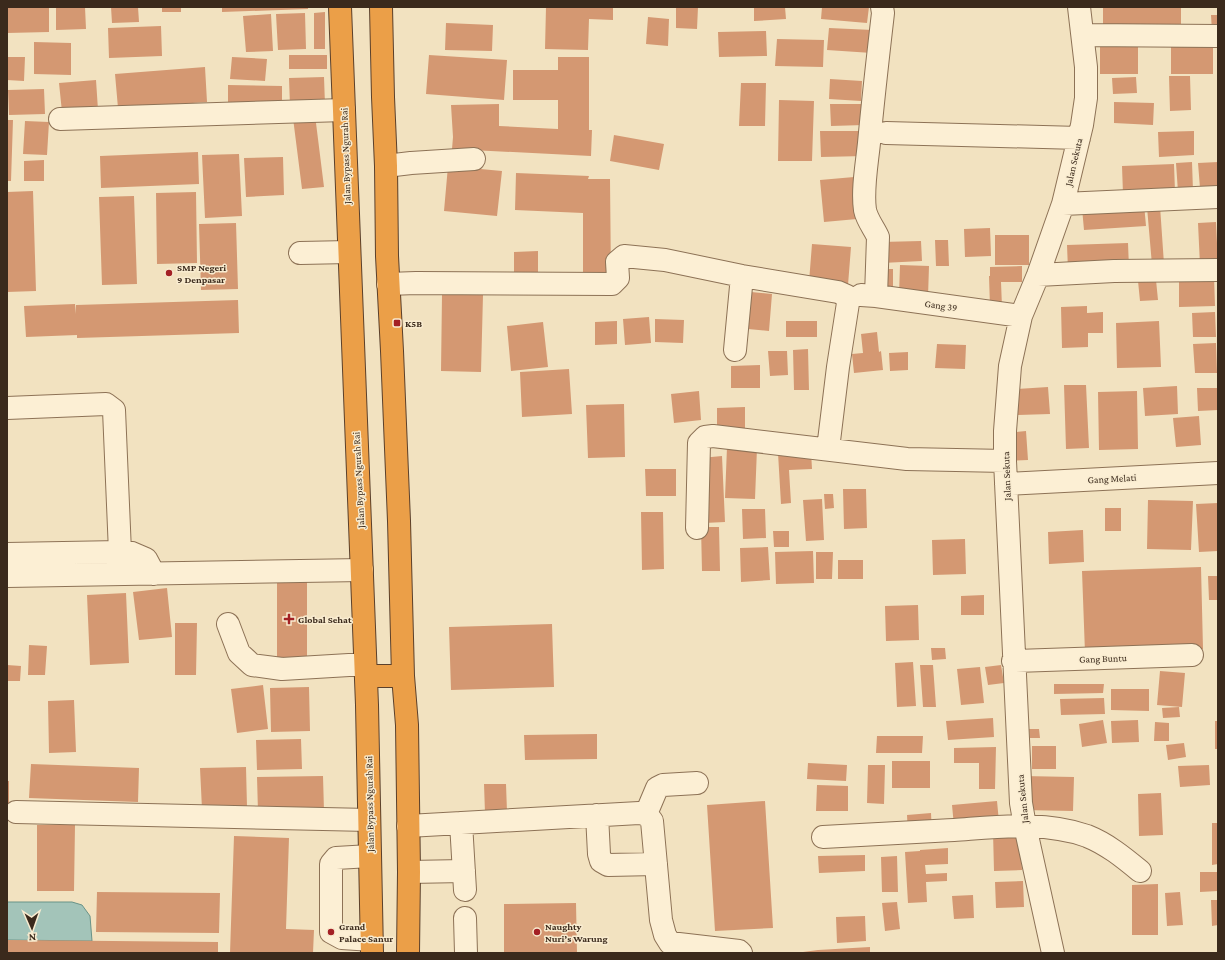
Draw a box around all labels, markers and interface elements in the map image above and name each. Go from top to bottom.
street label: Jalan Bypass Ngurah Rai [338,107,353,205]
street label: Jalan Sekuta [1062,137,1084,188]
place label: SMP Negeri 9 Denpasar [177,262,226,285]
marker: SMP Negeri 9 Denpasar [164,268,174,278]
street label: Gang 39 [924,298,958,313]
marker: K5B [392,318,402,328]
place label: K5B [405,318,422,329]
street label: Jalan Bypass Ngurah Rai [350,431,367,529]
street label: Jalan Sekuta [1000,451,1013,502]
street label: Gang Melati [1087,472,1137,485]
marker: Global Sehat [283,613,295,625]
place label: Global Sehat [298,614,352,625]
street label: Gang Buntu [1079,652,1128,665]
street label: Jalan Bypass Ngurah Rai [363,755,376,853]
street label: Jalan Sekuta [1014,774,1031,825]
north arrow [12,908,52,948]
place label: Grand Palace Sanur [339,921,393,944]
place label: Naughty Nuri’s Warung [545,921,608,944]
marker: Grand Palace Sanur [326,927,336,937]
marker: Naughty Nuri’s Warung [532,927,542,937]
text: N [28,932,36,944]

